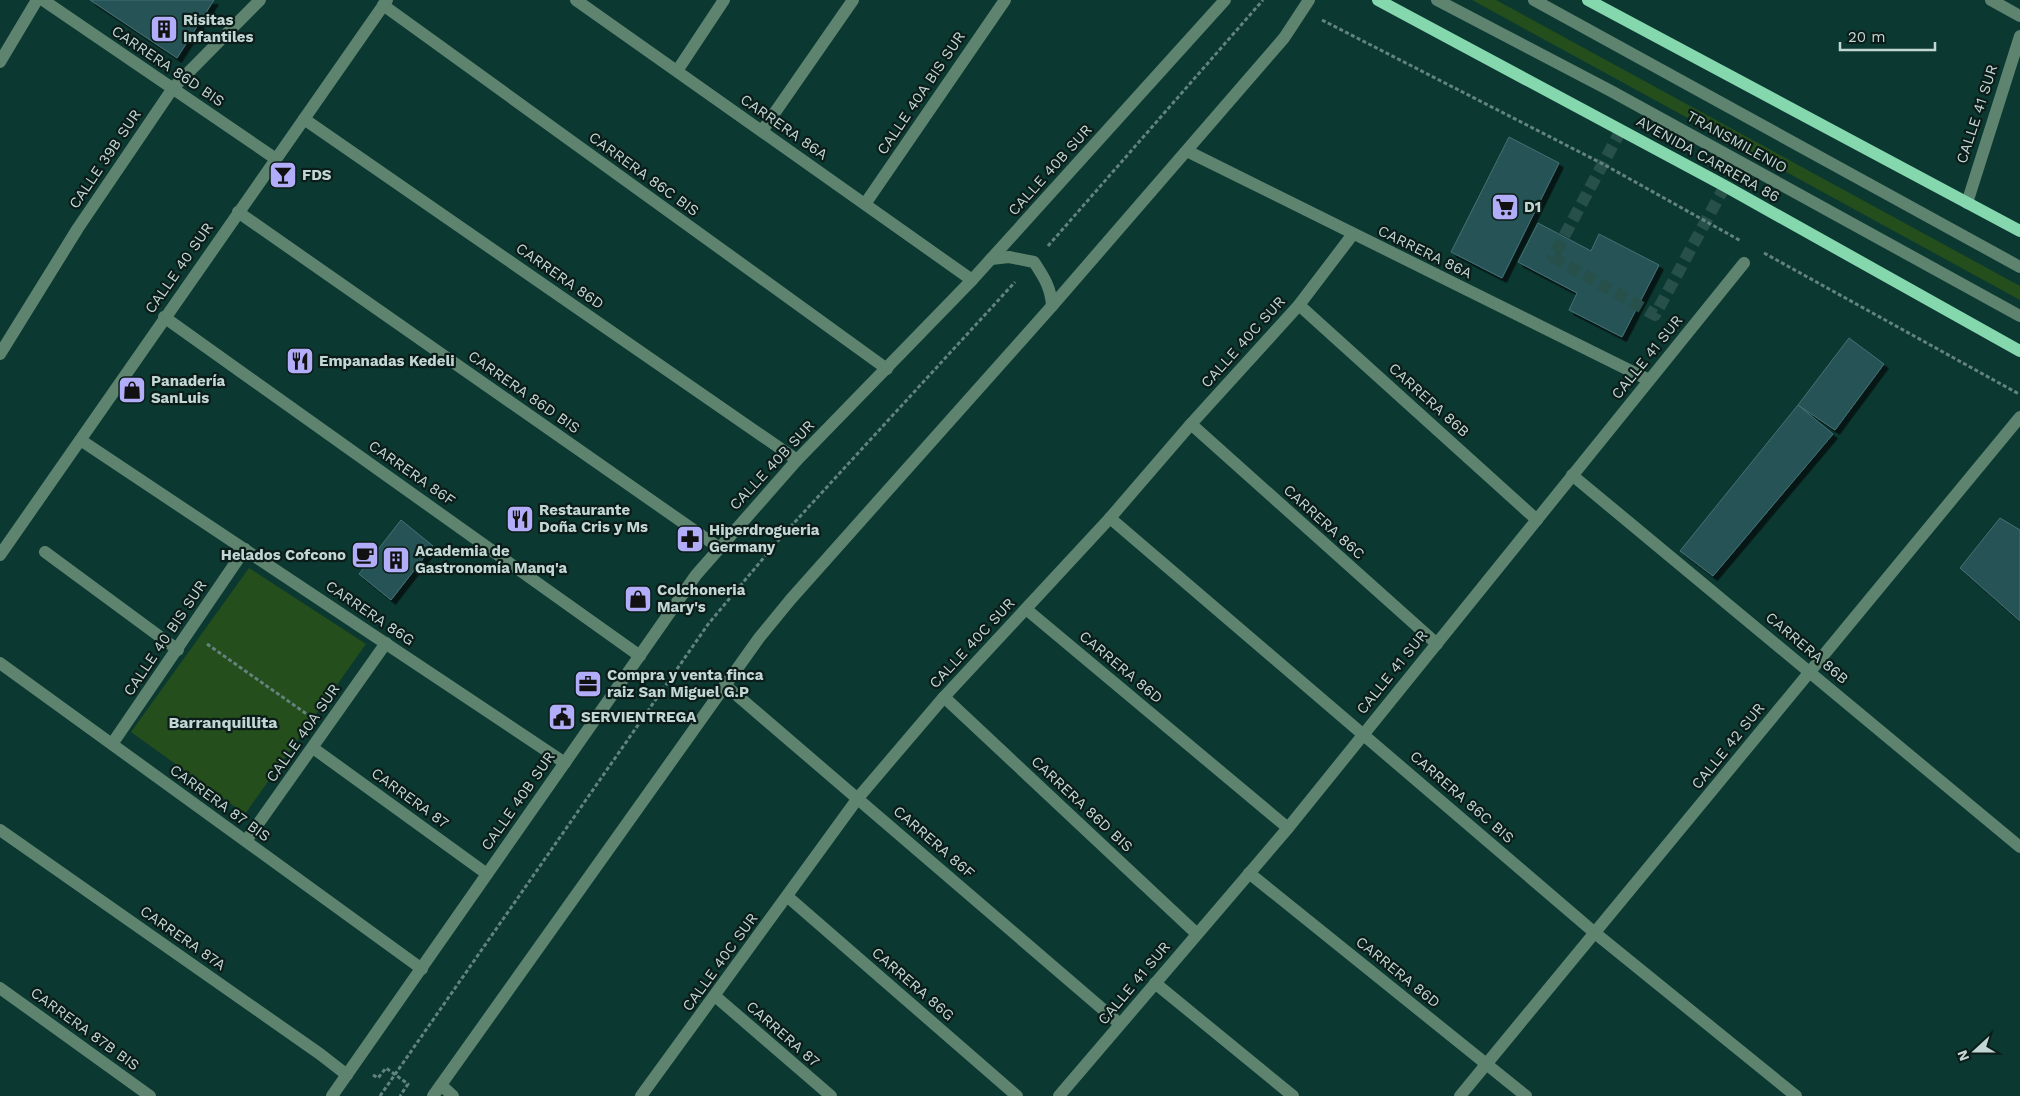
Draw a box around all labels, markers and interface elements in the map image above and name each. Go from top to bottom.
place label: Risitas Infantiles [183,11,254,46]
building icon: Risitas Infantiles [149,14,179,44]
scale bar [1840,20,1935,52]
street label: CARRERA 86D BIS [108,22,228,110]
street label: CALLE 40A BIS SUR [873,28,969,158]
text: 20 m [1848,28,1886,46]
street label: CALLE 41 SUR [1953,62,2001,166]
street label: CARRERA 86A [737,90,831,164]
street label: CALLE 39B SUR [65,106,145,212]
street label: TRANSMILENIO [1684,107,1790,177]
street label: AVENIDA CARRERA 86 [1633,112,1783,206]
street label: CALLE 40B SUR [1004,121,1096,219]
street label: CARRERA 86C BIS [585,128,703,220]
bar icon: FDS [268,160,298,190]
place label: FDS [302,166,332,184]
supermarket icon: D1 [1490,192,1520,222]
place label: D1 [1524,198,1541,216]
street label: CALLE 40 SUR [141,219,217,317]
street label: CARRERA 86A [1375,221,1475,283]
street label: CARRERA 86D [513,239,607,313]
street label: CALLE 40C SUR [1197,293,1289,391]
street label: CALLE 41 SUR [1608,311,1686,403]
restaurant icon: Empanadas Kedeli [285,346,315,376]
street label: CARRERA 86D BIS [465,347,583,437]
place label: Empanadas Kedeli [319,352,455,370]
street label: CARRERA 86B [1385,359,1473,441]
place label: Panadería SanLuis [151,372,226,407]
shop icon: Panadería SanLuis [117,375,147,405]
street label: CALLE 40B SUR [726,416,818,514]
street label: CARRERA 86F [365,436,459,510]
street label: CARRERA 86C [1280,481,1368,563]
place label: Restaurante Doña Cris y Ms [539,501,648,536]
restaurant icon: Restaurante Doña Cris y Ms [505,504,535,534]
place label: Hiperdrogueria Germany [709,521,820,556]
pharmacy icon: Hiperdrogueria Germany [675,524,705,554]
cafe icon: Helados Cofcono [350,540,380,570]
place label: Academia de Gastronomía Manq'a [415,542,568,577]
building icon: Academia de Gastronomía Manq'a [381,545,411,575]
place label: Helados Cofcono [221,546,346,564]
street label: CALLE 40 BIS SUR [120,577,210,699]
street label: CARRERA 86G [322,577,418,649]
place label: Colchoneria Mary's [657,581,746,616]
shop icon: Colchoneria Mary's [623,584,653,614]
street label: CALLE 40C SUR [926,594,1018,692]
street label: CARRERA 86B [1762,608,1852,688]
street label: CALLE 41 SUR [1353,626,1431,718]
street label: CARRERA 86D [1076,627,1166,707]
place label: Compra y venta finca raiz San Miguel G.P [607,666,764,701]
office icon: Compra y venta finca raiz San Miguel G.P [573,669,603,699]
street label: CALLE 40A SUR [262,680,344,786]
street label: CALLE 42 SUR [1688,699,1768,793]
public building icon: SERVIENTREGA [547,702,577,732]
place label: SERVIENTREGA [581,708,697,726]
district label: Barranquillita [168,713,278,732]
street label: CARRERA 86C BIS [1406,747,1518,847]
street label: CALLE 40B SUR [477,748,559,854]
street label: CARRERA 86D BIS [1028,752,1136,856]
street label: CARRERA 87 BIS [166,761,274,845]
street label: CARRERA 87 [368,764,452,832]
street label: CARRERA 86F [890,802,978,882]
street label: CARRERA 87A [137,902,229,974]
street label: CALLE 40C SUR [678,909,762,1015]
street label: CARRERA 86D [1352,933,1444,1011]
street label: CALLE 41 SUR [1094,938,1174,1028]
street label: CARRERA 86G [868,943,958,1025]
street label: CARRERA 87B BIS [27,984,143,1074]
street label: CARRERA 87 [743,997,823,1071]
north arrow [1950,1026,2000,1076]
text: N [1954,1048,1972,1063]

